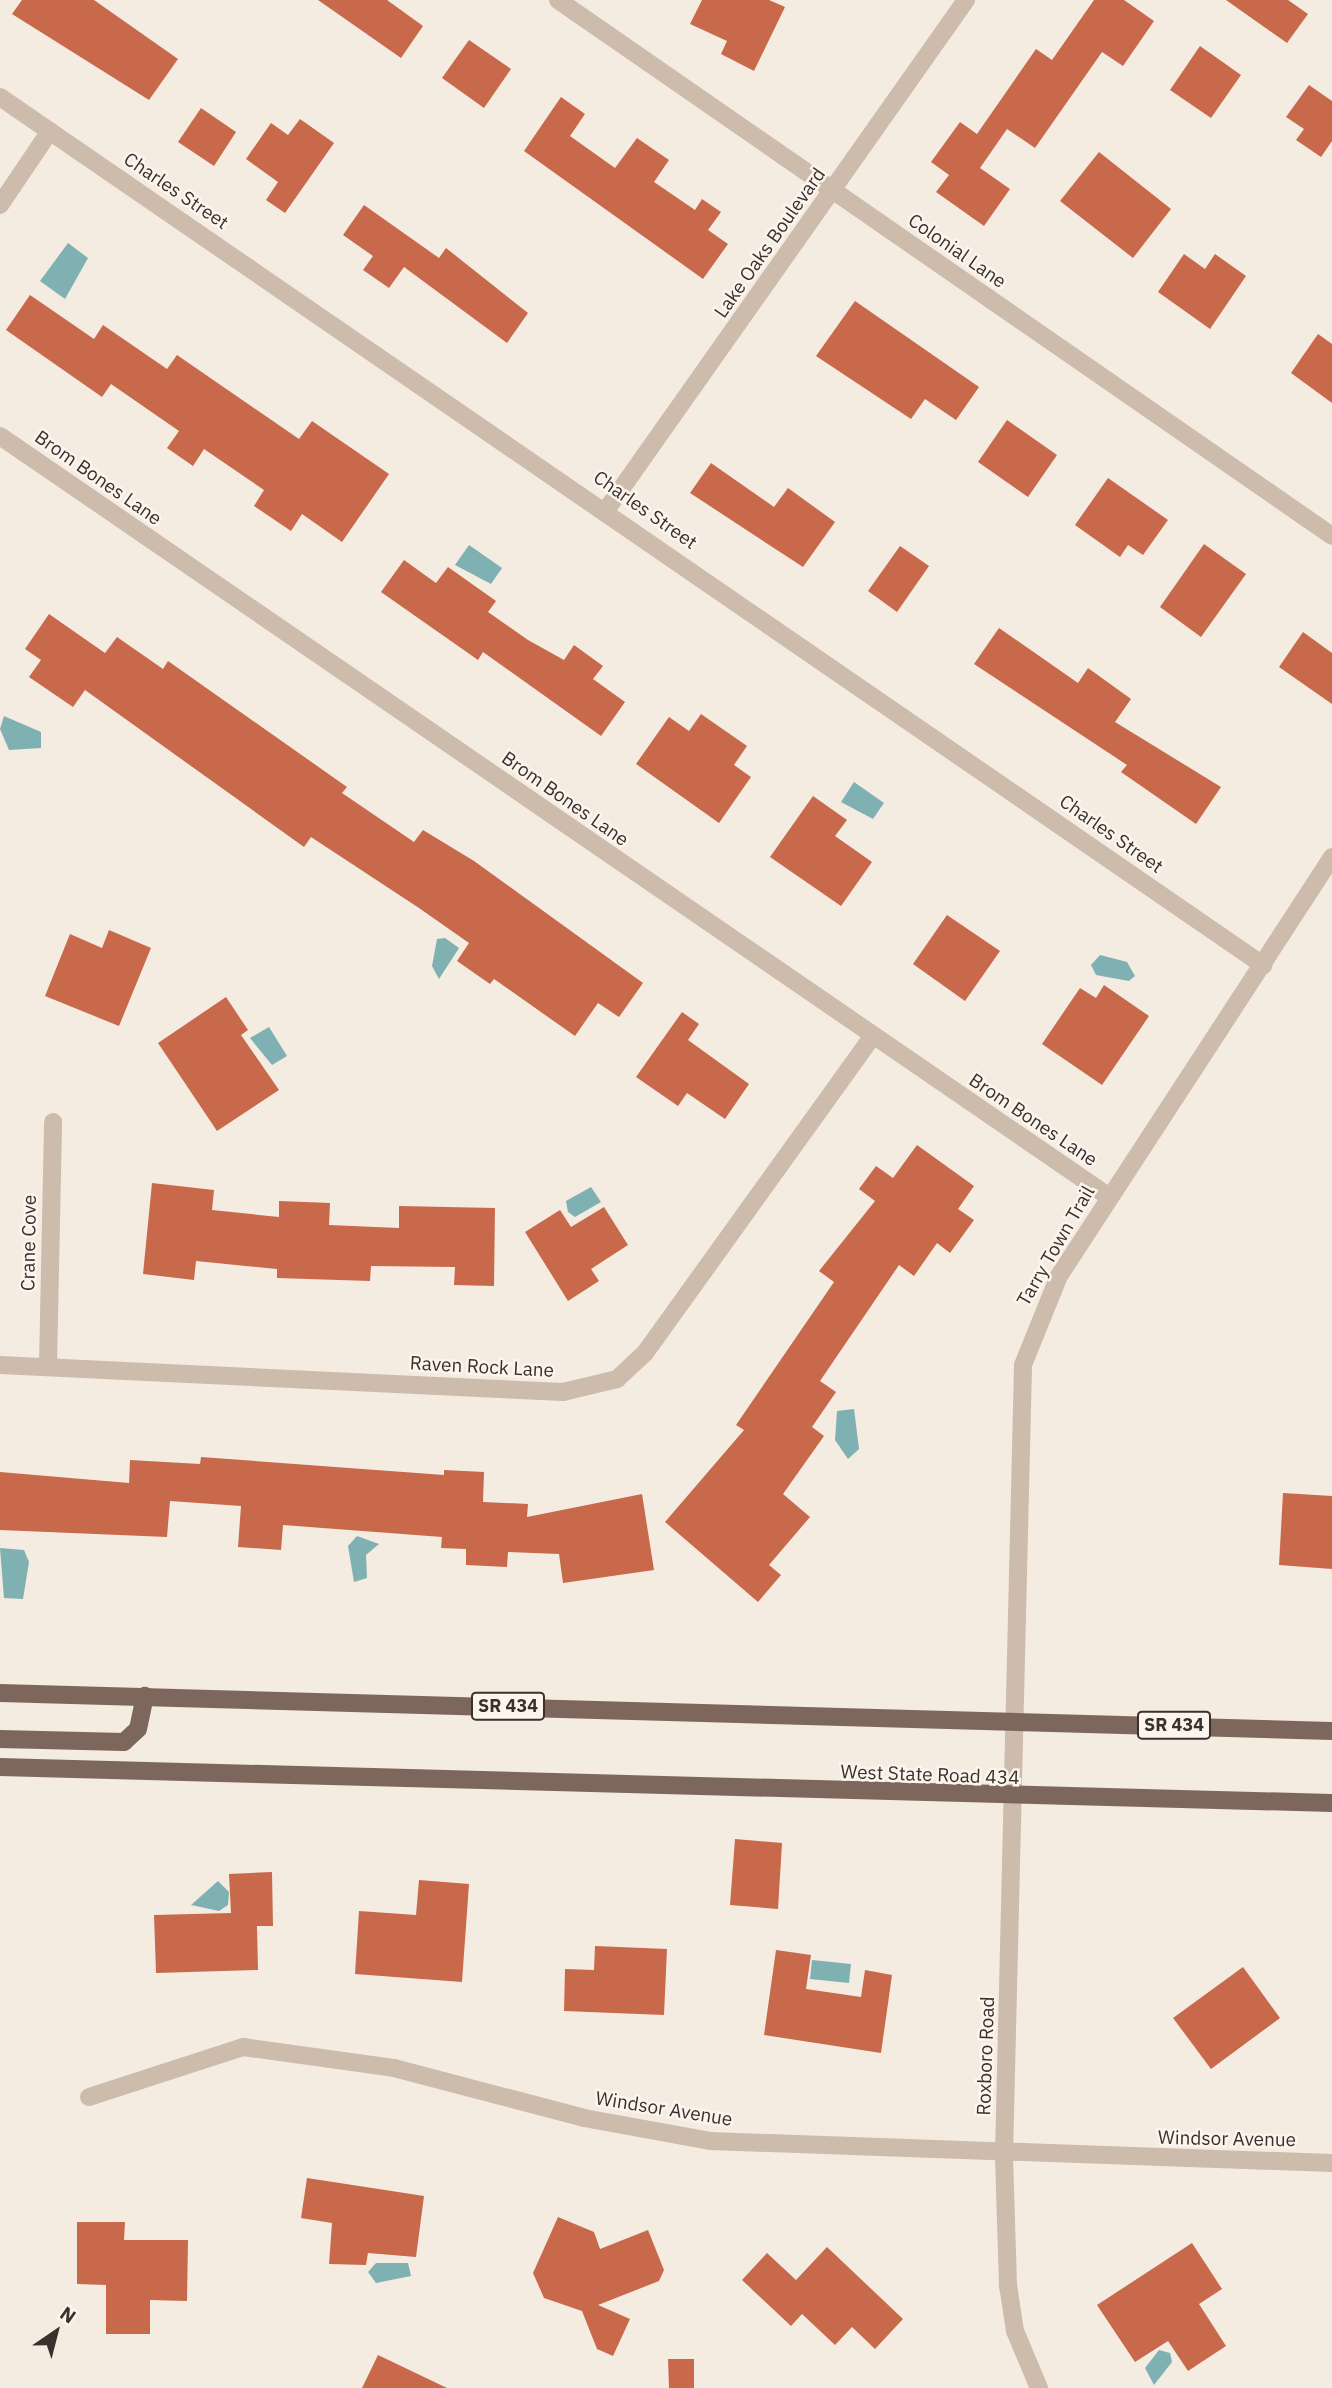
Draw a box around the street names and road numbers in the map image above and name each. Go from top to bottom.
street label: Charles Street [119,148,233,234]
street label: Lake Oaks Boulevard [710,164,830,322]
street label: Colonial Lane [904,209,1010,293]
street label: Brom Bones Lane [30,426,166,530]
street label: Charles Street [589,466,701,554]
street label: Brom Bones Lane [497,747,633,851]
street label: Charles Street [1055,790,1167,878]
street label: Brom Bones Lane [965,1069,1101,1171]
street label: Tarry Town Trail [1012,1182,1100,1310]
street label: Crane Cove [17,1195,41,1291]
street label: Raven Rock Lane [409,1352,555,1382]
road number: SR 434 [470,1692,546,1721]
road number: SR 434 [1136,1710,1212,1740]
street label: West State Road 434 [840,1760,1020,1790]
street label: Roxboro Road [973,1996,999,2116]
street label: Windsor Avenue [594,2087,734,2131]
street label: Windsor Avenue [1158,2126,1296,2152]

